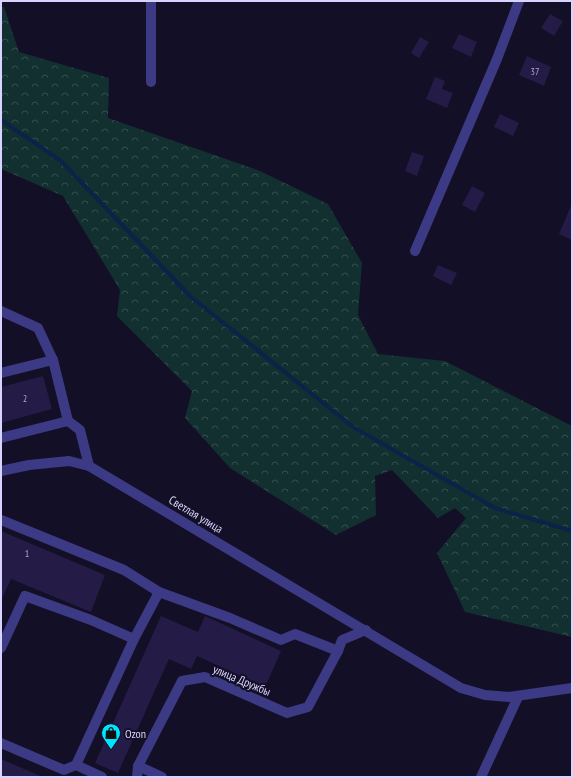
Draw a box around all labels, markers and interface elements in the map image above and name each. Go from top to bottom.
house number: 37 [531,65,540,78]
house number: 2 [23,392,27,405]
street label: Светлая улица [166,492,226,536]
house number: 1 [25,547,29,560]
street label: улица Дружбы [211,661,273,699]
shop icon: Ozon [100,722,122,750]
place label: Ozon [125,726,146,741]

